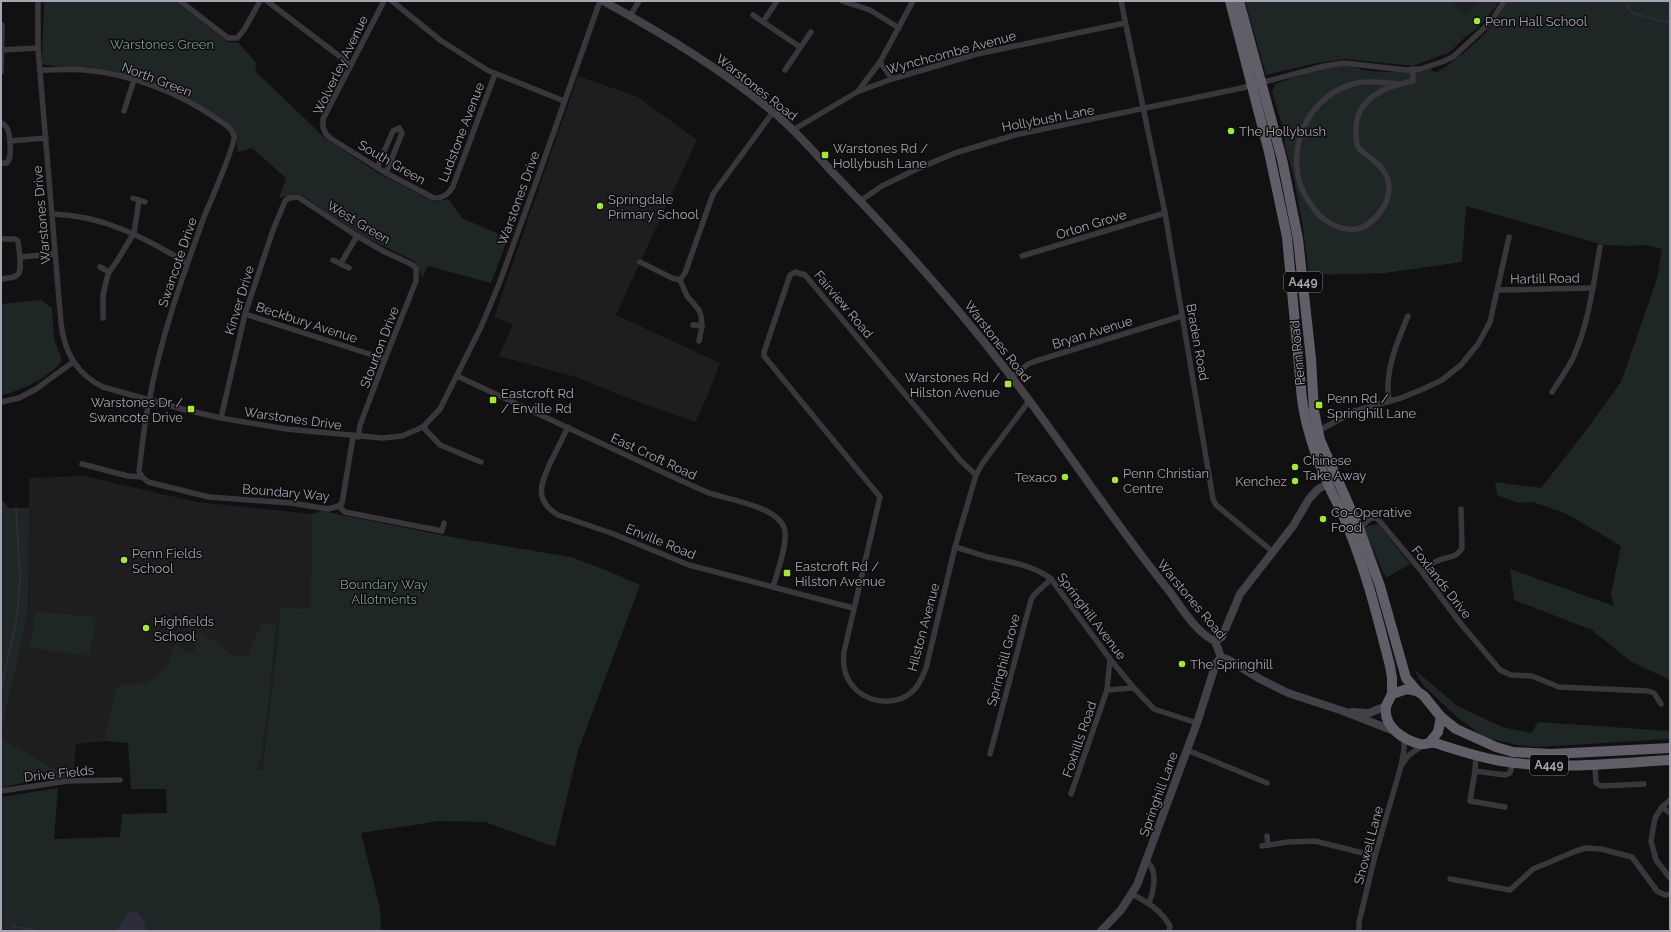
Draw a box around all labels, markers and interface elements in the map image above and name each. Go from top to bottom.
street label: Wolverley Avenue [310,13,371,117]
place label: Penn Hall School [1485,14,1588,29]
marker: Penn Hall School [1472,16,1482,26]
street label: Wynchcombe Avenue [885,28,1018,77]
park label: Warstones Green [110,37,214,52]
street label: Warstones Road [713,51,800,124]
street label: North Green [120,59,194,100]
street label: Ludstone Avenue [436,80,487,184]
street label: Hollybush Lane [1001,102,1096,135]
place label: The Hollybush [1239,124,1326,139]
marker: The Hollybush [1226,126,1236,136]
street label: South Green [355,137,428,188]
place label: Warstones Rd / Hollybush Lane [833,141,928,171]
street label: Warstones Drive [495,149,543,247]
marker: Warstones Rd / Hollybush Lane [820,150,830,160]
street label: Warstones Drive [30,165,53,265]
place label: Springdale Primary School [608,192,699,222]
street label: West Green [325,198,393,247]
marker: Springdale Primary School [595,201,605,211]
street label: Orton Grove [1054,207,1128,242]
street label: Swancote Drive [155,215,200,309]
street label: Kinver Drive [222,263,257,337]
street label: Fairview Road [811,268,876,341]
street label: Hartill Road [1510,270,1580,287]
road number: A449 [1284,272,1322,292]
street label: Warstones Road [961,298,1034,385]
street label: Beckbury Avenue [254,299,360,346]
street label: Braden Road [1183,302,1212,382]
street label: Stourton Drive [357,304,402,390]
street label: Bryan Avenue [1050,313,1135,352]
street label: Penn Road [1287,320,1308,386]
place label: Warstones Rd / Hilston Avenue [905,370,1000,400]
marker: Warstones Rd / Hilston Avenue [1003,379,1013,389]
place label: Eastcroft Rd / Enville Rd [501,386,574,416]
place label: Penn Rd / Springhill Lane [1327,391,1417,421]
place label: Warstones Dr / Swancote Drive [89,395,183,425]
marker: Eastcroft Rd / Enville Rd [488,395,498,405]
marker: Penn Rd / Springhill Lane [1314,400,1324,410]
marker: Warstones Dr / Swancote Drive [186,404,196,414]
street label: Warstones Drive [243,404,343,433]
street label: East Croft Road [608,430,699,483]
place label: Chinese Take Away [1303,453,1366,483]
marker: Chinese Take Away [1290,462,1300,472]
place label: Penn Christian Centre [1123,466,1209,496]
place label: Texaco [1015,470,1057,485]
marker: Texaco [1060,472,1070,482]
place label: Kenchez [1235,474,1287,489]
marker: Penn Christian Centre [1110,475,1120,485]
marker: Kenchez [1290,476,1300,486]
street label: Boundary Way [242,481,330,504]
place label: Co-Operative Food [1331,505,1412,535]
marker: Co-Operative Food [1318,514,1328,524]
street label: Enville Road [624,521,698,562]
street label: Foxlands Drive [1409,543,1475,622]
place label: Penn Fields School [132,546,202,576]
marker: Penn Fields School [119,555,129,565]
street label: Warstones Road [1154,557,1229,642]
place label: Eastcroft Rd / Hilston Avenue [795,559,886,589]
marker: Eastcroft Rd / Hilston Avenue [782,568,792,578]
street label: Springhill Avenue [1054,570,1129,663]
park label: Boundary Way Allotments [340,577,428,607]
street label: Hilston Avenue [905,581,943,673]
street label: Springhill Grove [984,612,1023,708]
place label: Highfields School [154,614,214,644]
marker: Highfields School [141,623,151,633]
place label: The Springhill [1190,657,1273,672]
marker: The Springhill [1177,659,1187,669]
street label: Foxhills Road [1059,699,1100,779]
street label: Springhill Lane [1136,749,1181,839]
road number: A449 [1530,755,1568,775]
street label: Drive Fields [23,762,95,785]
street label: Showell Lane [1351,804,1386,886]

